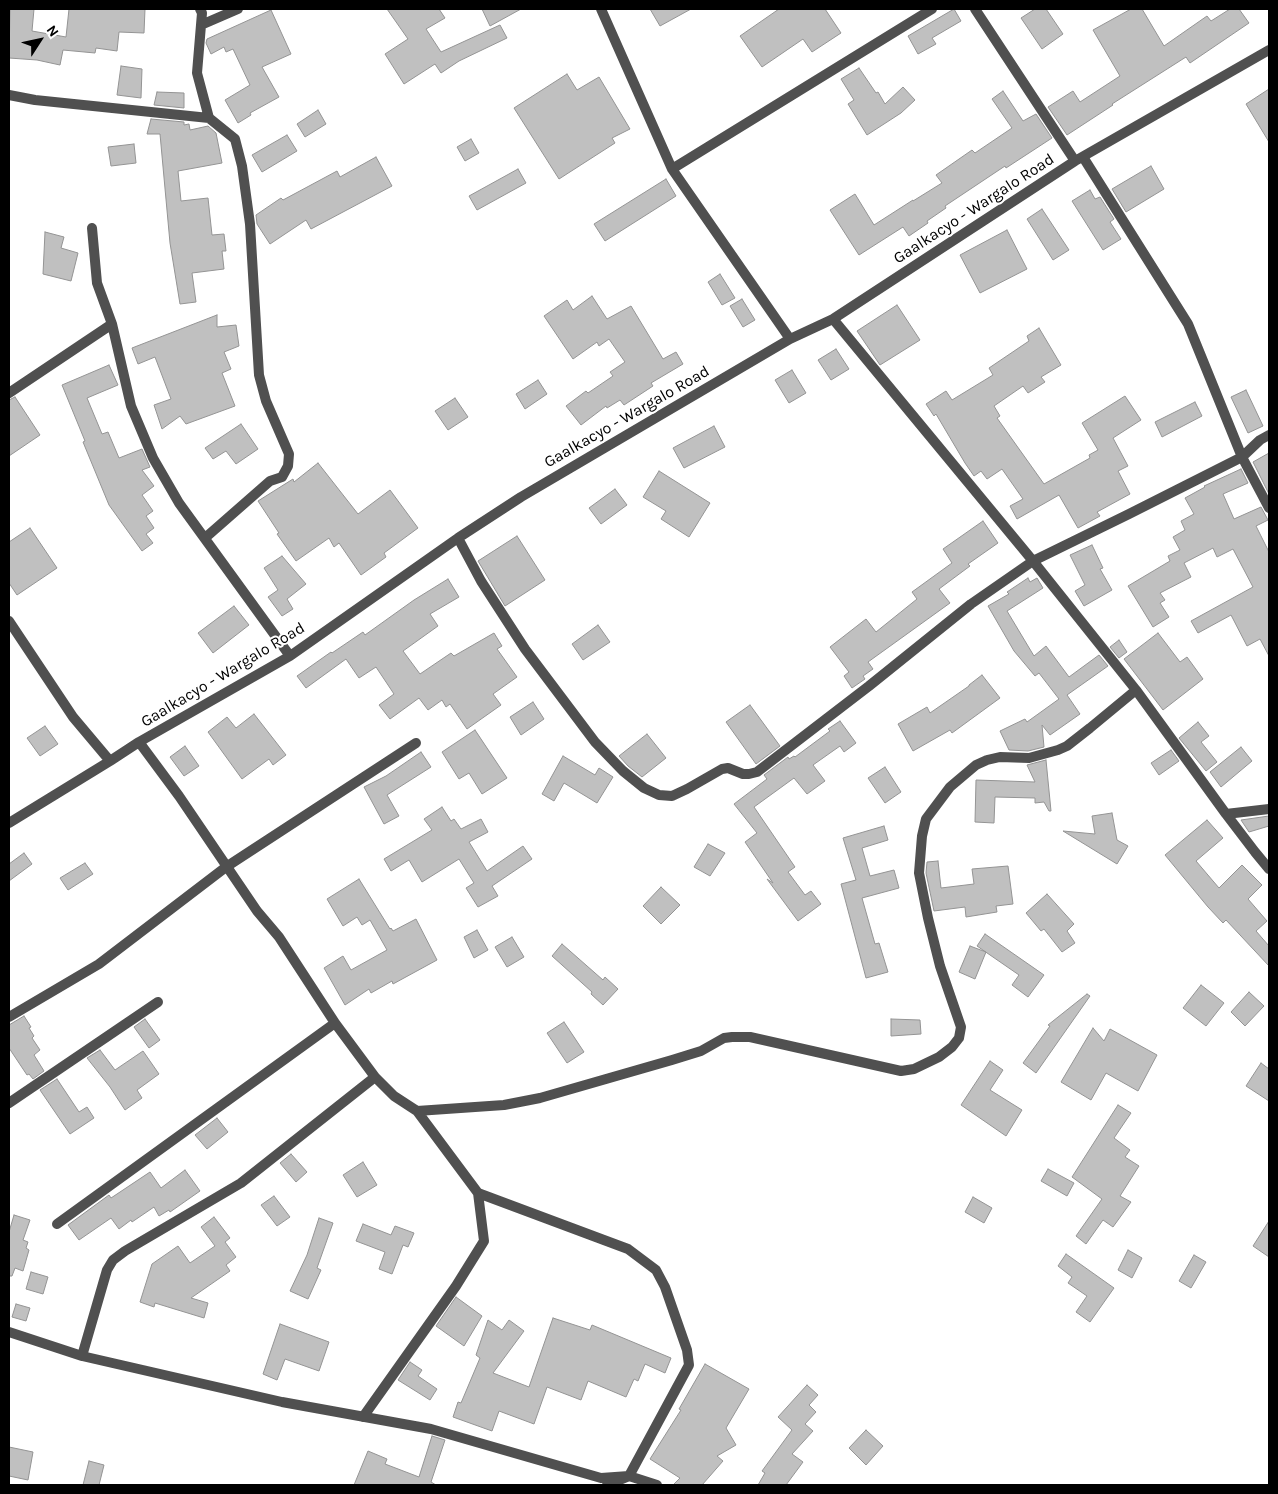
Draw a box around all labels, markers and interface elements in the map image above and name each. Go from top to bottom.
north arrow [15,15,65,65]
text: N [43,22,63,40]
street label: Gaalkacyo - Wargalo Road [890,150,1058,268]
street label: Gaalkacyo - Wargalo Road [541,362,713,472]
street label: Gaalkacyo - Wargalo Road [138,618,308,732]

